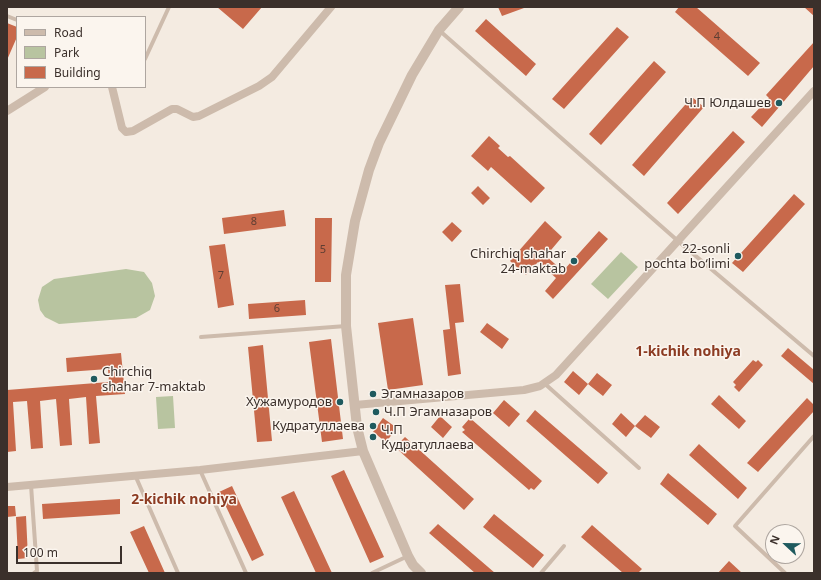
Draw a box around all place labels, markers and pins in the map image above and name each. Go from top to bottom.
place label: Ч.П Юлдашев [684,95,771,111]
marker: Ч.П Юлдашев [774,98,784,108]
place label: 22-sonli pochta bo‘limi [644,241,730,272]
place label: Chirchiq shahar 24-maktab [470,246,566,277]
marker: 22-sonli pochta bo‘limi [733,251,743,261]
marker: Chirchiq shahar 24-maktab [569,256,579,266]
place label: Chirchiq shahar 7-maktab [102,364,206,395]
marker: Chirchiq shahar 7-maktab [89,374,99,384]
place label: Эгамназаров [381,386,464,402]
marker: Эгамназаров [368,389,378,399]
place label: Хужамуродов [246,394,332,410]
marker: Хужамуродов [335,397,345,407]
place label: Ч.П Эгамназаров [384,404,492,420]
marker: Ч.П Эгамназаров [371,407,381,417]
place label: Кудратуллаева [272,418,365,434]
marker: Кудратуллаева [368,421,378,431]
place label: Ч.П Кудратуллаева [381,422,474,453]
marker: Ч.П Кудратуллаева [368,432,378,442]

